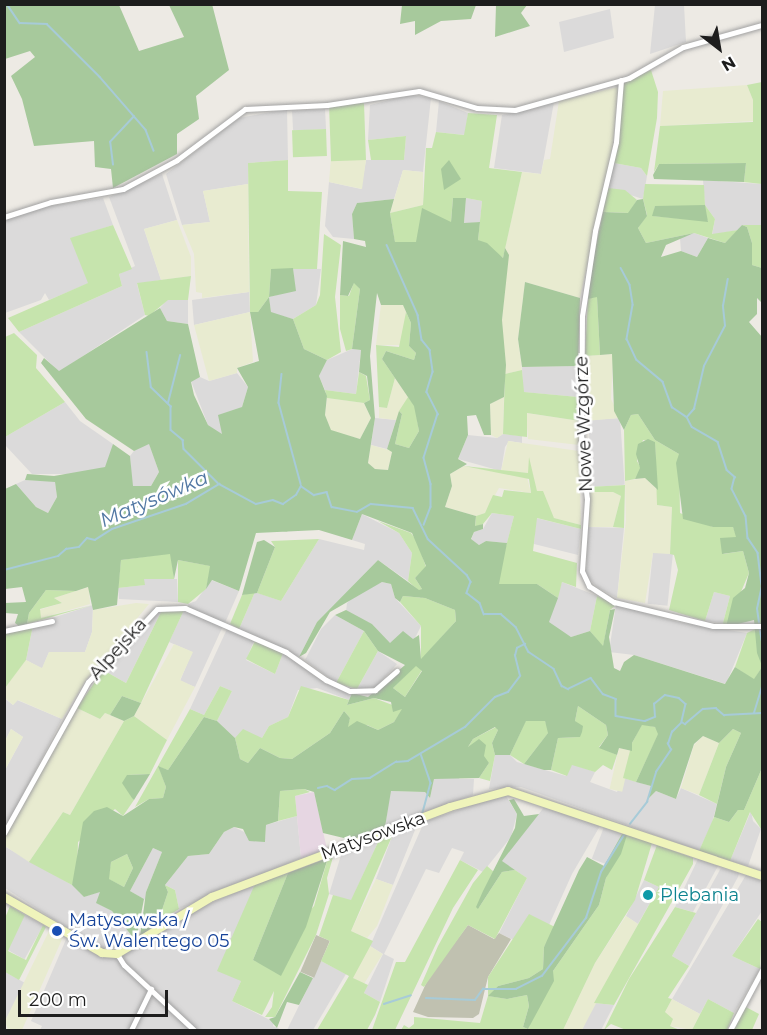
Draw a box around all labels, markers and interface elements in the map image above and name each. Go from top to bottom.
north arrow [689,18,749,78]
text: N [718,52,739,75]
street label: Nowe Wzgórze [571,356,597,492]
water label: Matysówka [96,465,212,533]
street label: Alpejska [85,614,151,684]
street label: Matysowska [318,807,428,865]
place label: Plebania [660,884,739,906]
marker: Plebania [641,888,655,902]
place label: Matysowska / Św. Walentego 05 [69,910,229,952]
marker: Matysowska / Św. Walentego 05 [50,924,64,938]
scale bar [21,978,171,1016]
text: 200 m [29,989,87,1011]

